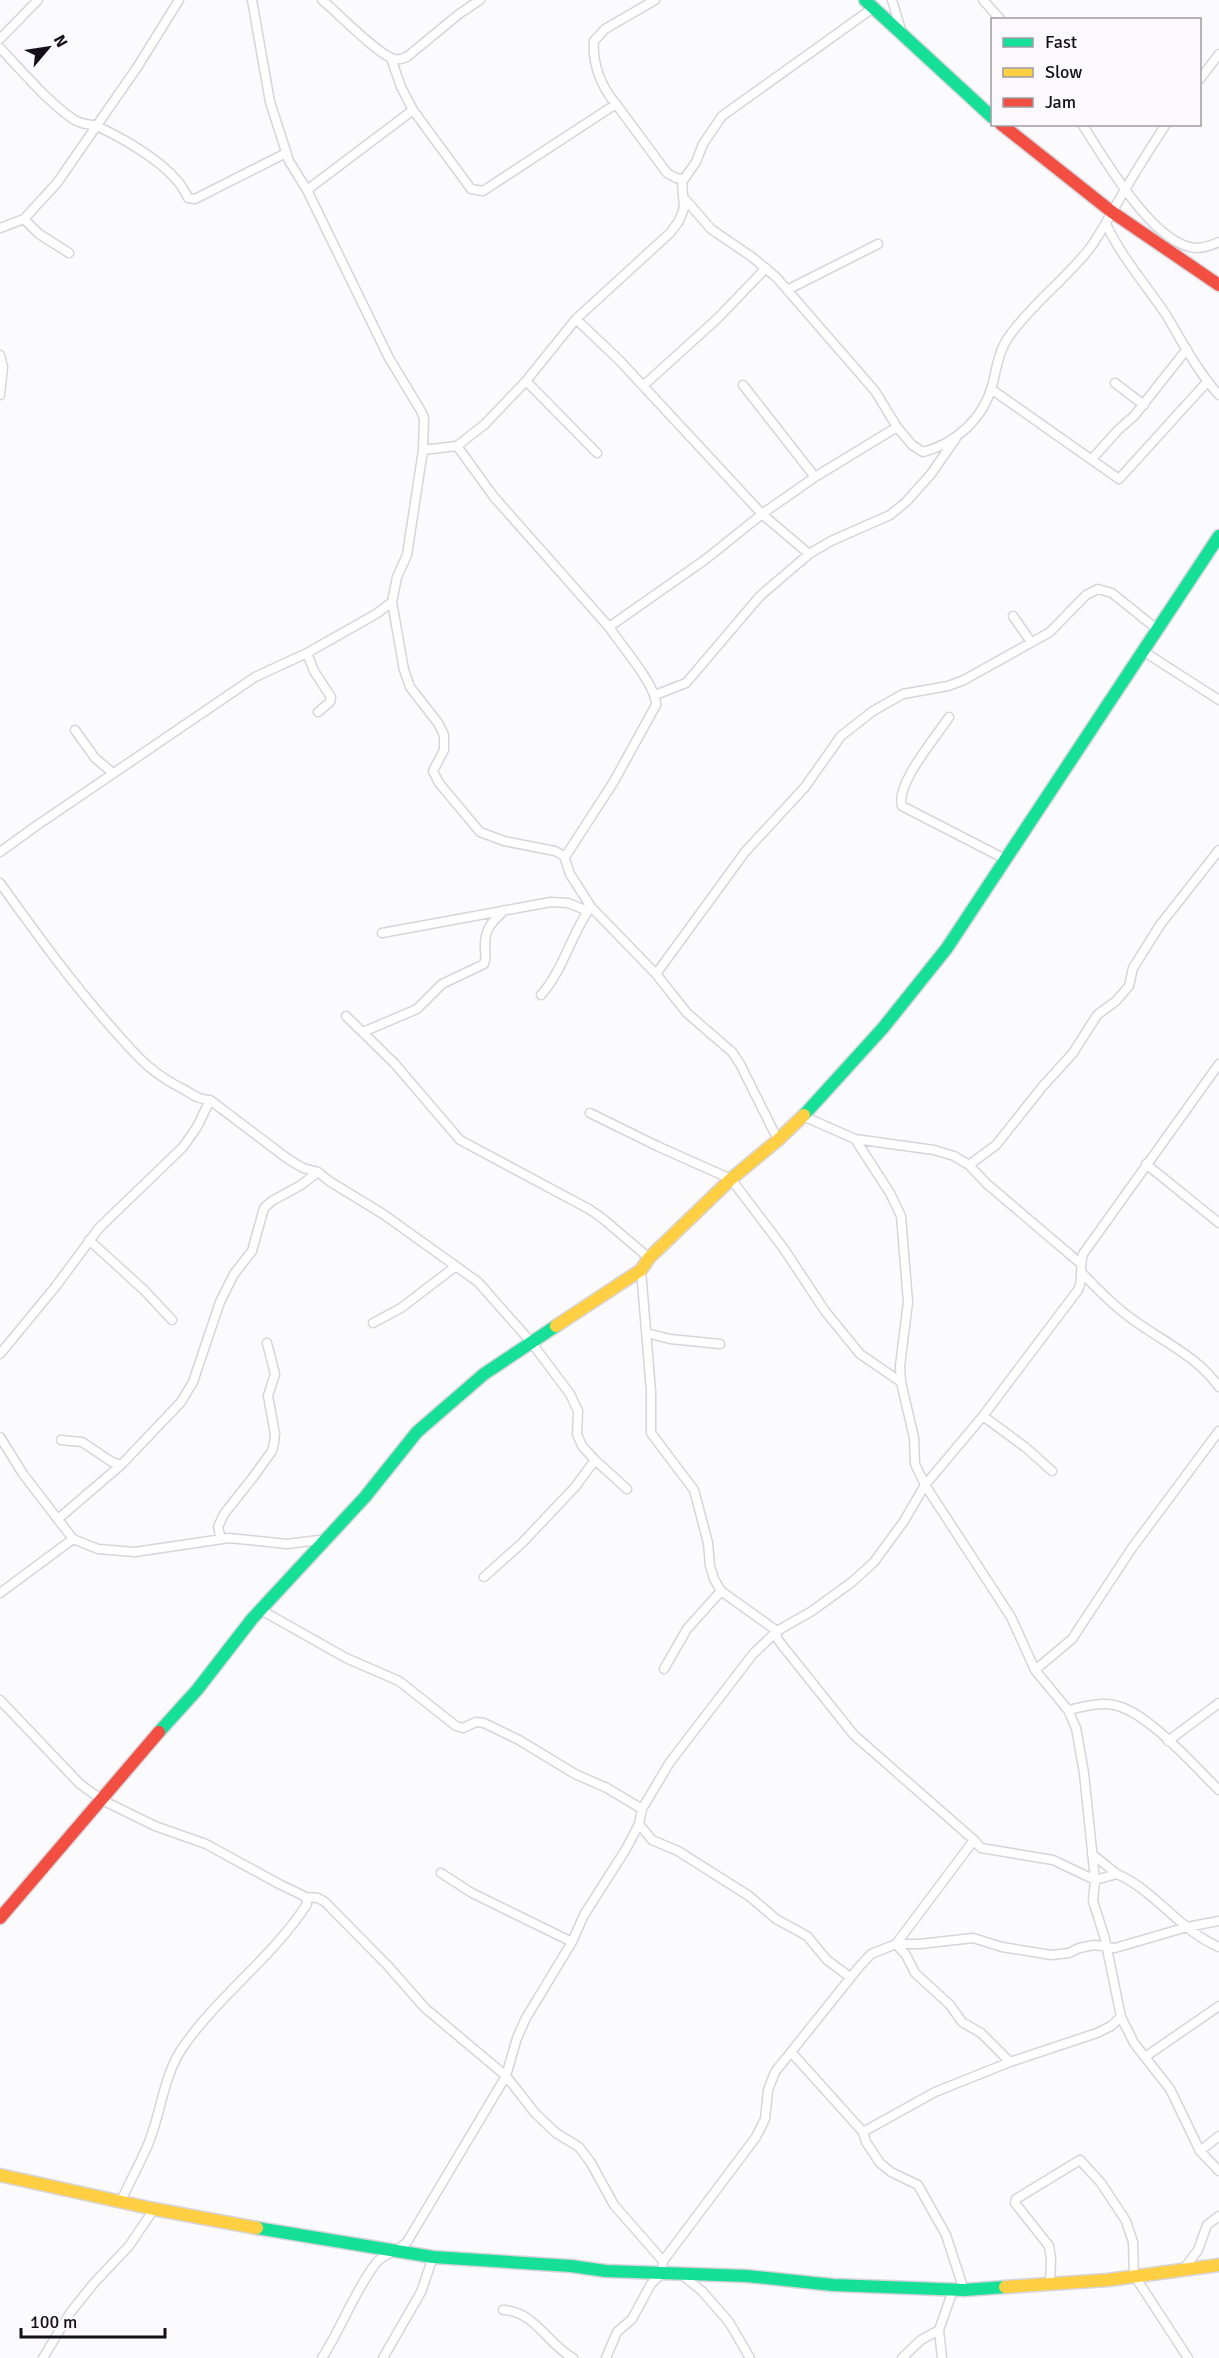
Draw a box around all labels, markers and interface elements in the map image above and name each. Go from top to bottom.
north arrow [18,18,78,78]
legend [991,18,1201,126]
text: N [49,31,72,51]
text: Fast [1045,31,1077,53]
text: Slow [1045,61,1082,83]
text: Jam [1045,91,1076,113]
scale bar [21,2301,165,2339]
text: 100 m [30,2311,77,2333]

